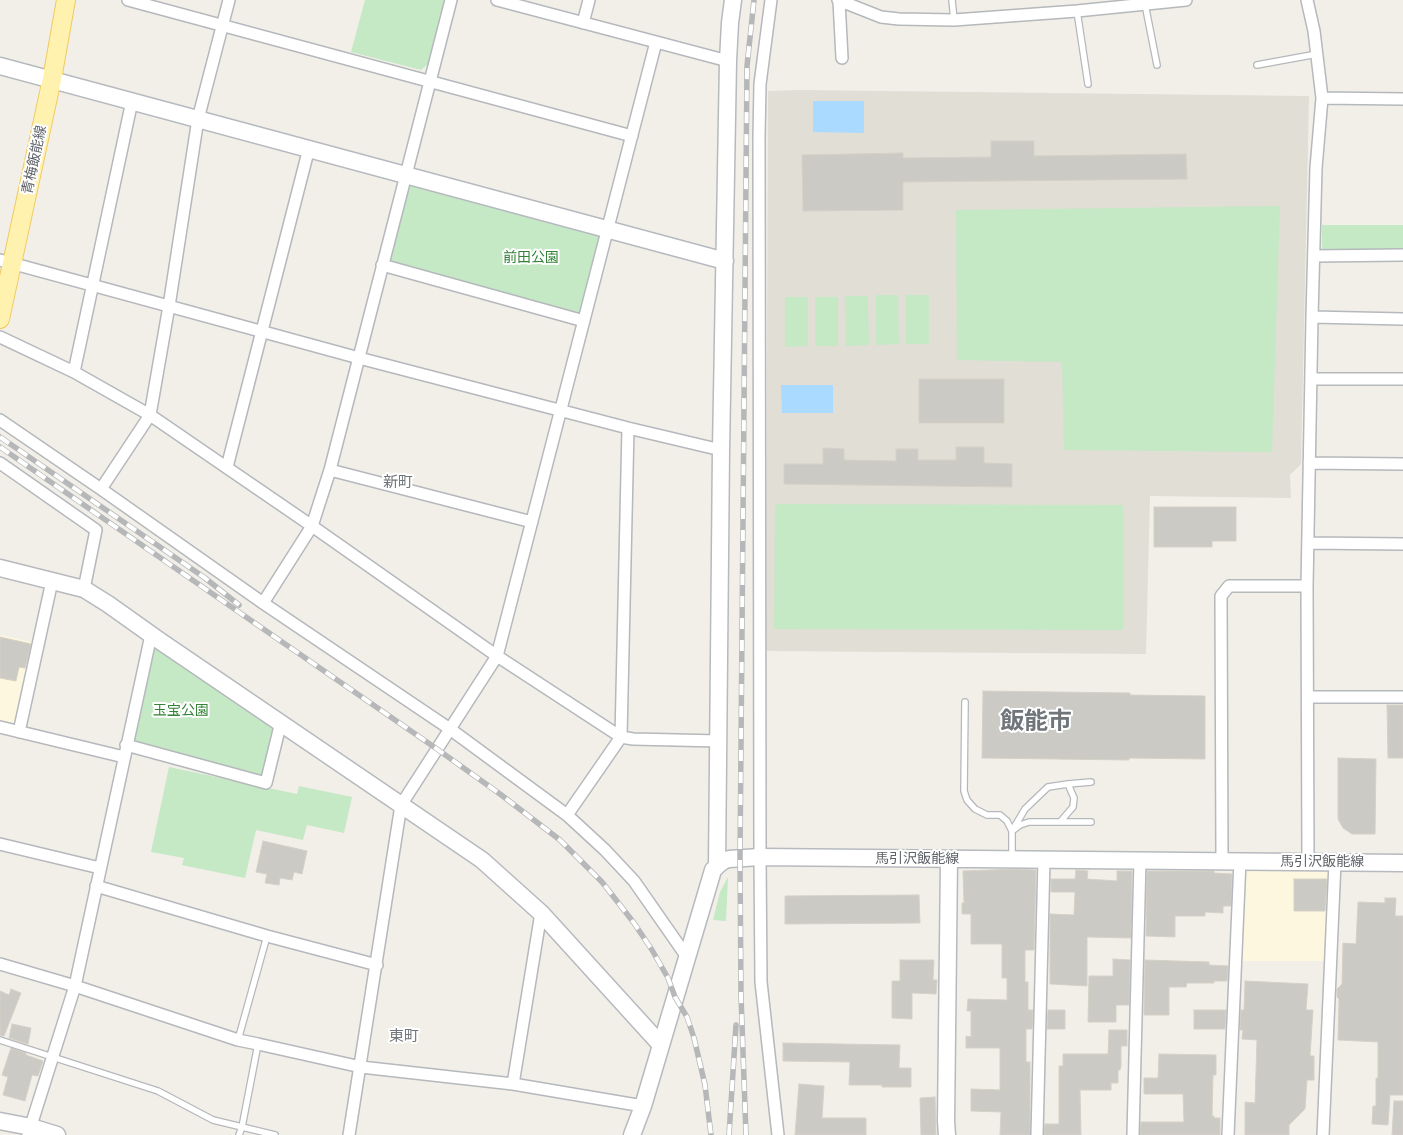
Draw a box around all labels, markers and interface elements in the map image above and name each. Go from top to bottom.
street label: 青梅飯能線 [20,124,50,196]
park label: 前田公園 [503,250,559,266]
district label: 新町 [383,474,413,492]
park label: 玉宝公園 [153,703,209,719]
district label: 飯能市 [1000,709,1072,737]
street label: 馬引沢飯能線 [875,851,959,867]
street label: 馬引沢飯能線 [1280,854,1364,870]
district label: 東町 [389,1028,419,1046]

